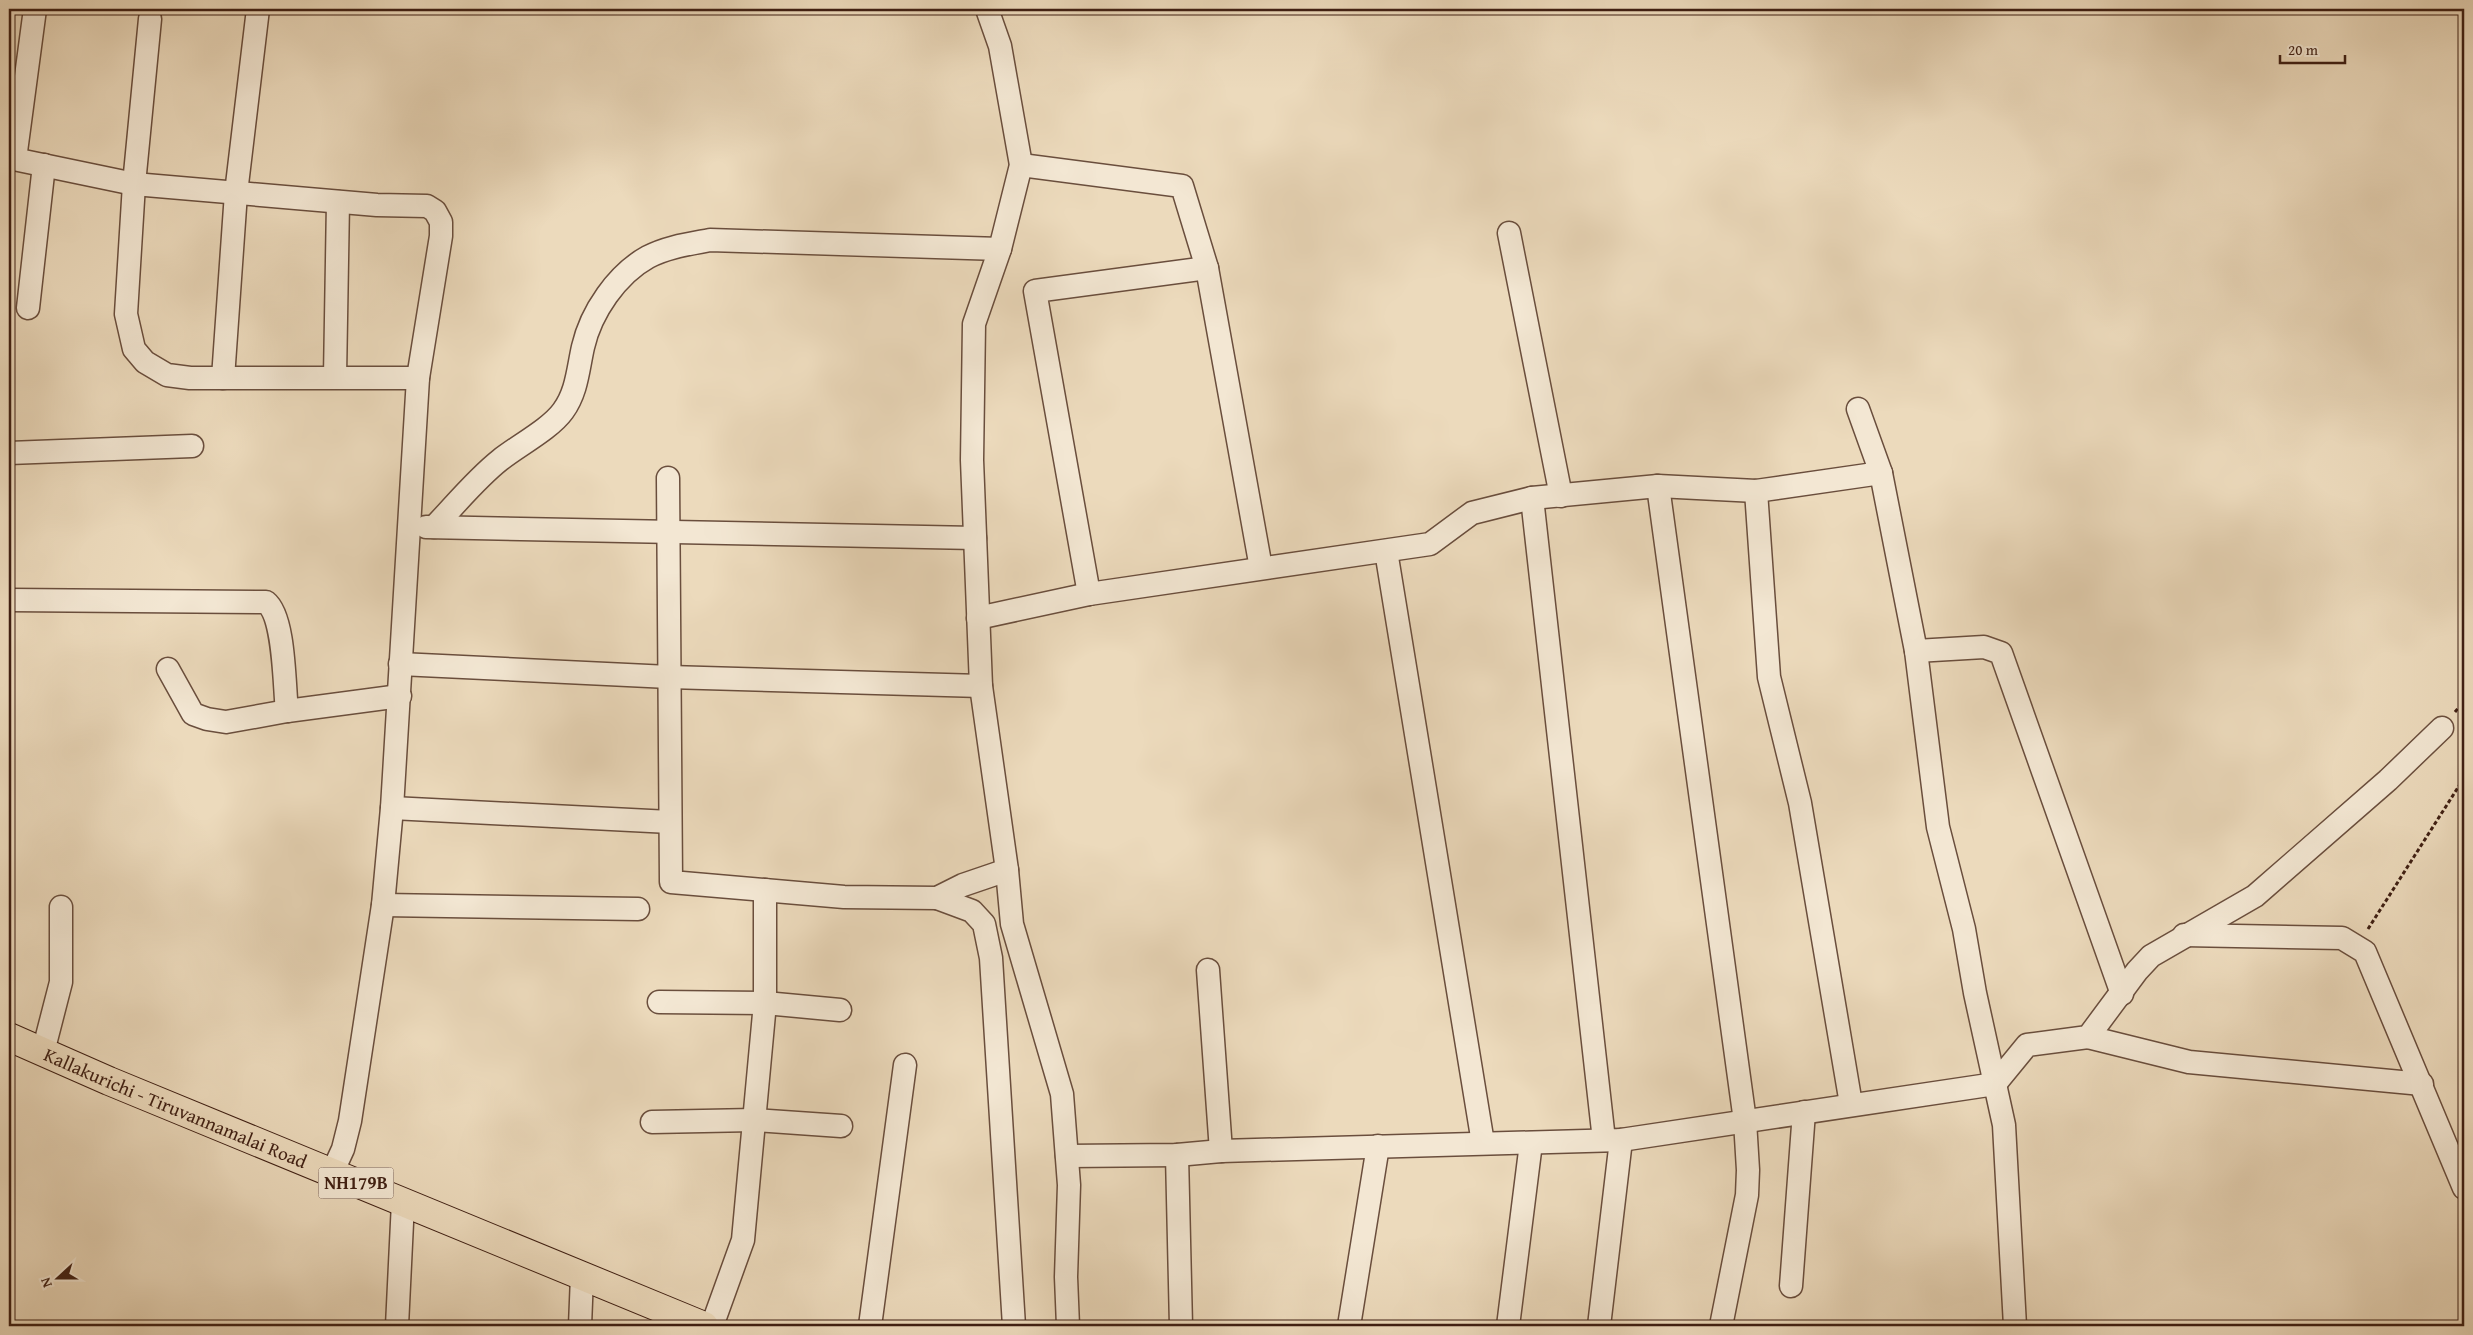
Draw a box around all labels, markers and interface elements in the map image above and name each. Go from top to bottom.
scale bar [2280,32,2346,64]
text: 20 m [2288,39,2319,60]
street label: Kallakurichi - Tiruvannamalai Road [40,1040,312,1175]
road number: NH179B [318,1168,394,1198]
north arrow [32,1252,82,1302]
text: N [35,1274,57,1291]

